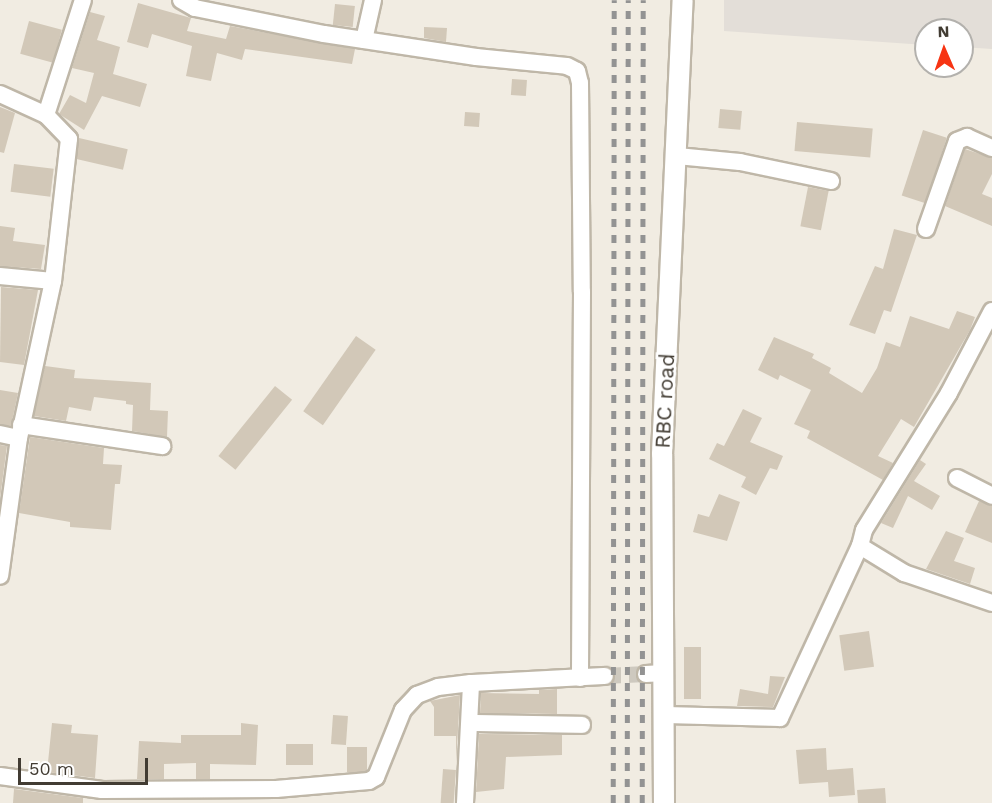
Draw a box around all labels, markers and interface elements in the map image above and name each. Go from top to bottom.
north arrow [914,18,974,78]
text: N [937,22,950,41]
street label: RBC road [650,353,680,449]
scale bar [21,746,152,784]
text: 50 m [29,758,74,779]

